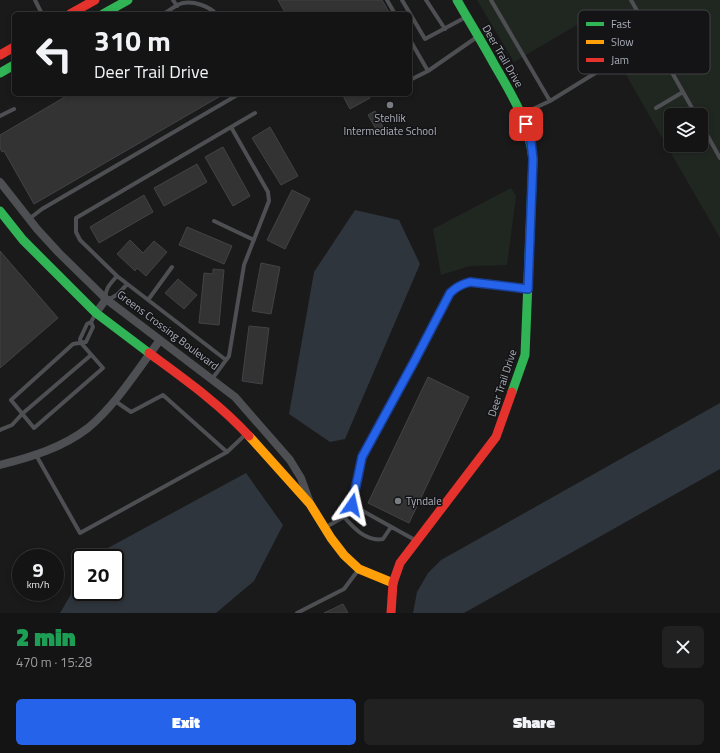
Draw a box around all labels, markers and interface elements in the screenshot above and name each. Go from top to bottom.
legend [578,10,710,74]
text: Fast [611,16,631,32]
text: 310 m [94,19,171,62]
street label: Deer Trail Drive [479,22,528,91]
icon: left [28,28,80,80]
text: Slow [611,34,634,50]
text: Jam [611,52,629,68]
text: Deer Trail Drive [94,58,209,85]
marker: Stehlik Intermediate School [385,100,395,110]
pin [509,107,543,141]
map controls [664,108,708,152]
button: layers [664,108,708,152]
place label: Stehlik Intermediate School [344,110,436,139]
icon: arrive [515,113,537,135]
street label: Greens Crossing Boulevard [114,286,222,374]
street label: Deer Trail Drive [484,347,521,419]
position arrow [331,484,373,526]
place label: Tyndale [406,493,442,509]
marker: Tyndale [393,496,403,506]
speed limit sign: 20 [72,549,124,601]
text: 9 [32,554,44,585]
text: km/h [27,577,49,592]
text: 2 min [16,619,76,655]
button: close [662,626,704,668]
text: 470 m · 15:28 [16,652,92,672]
button: Exit [16,699,356,745]
button: Share [364,699,704,745]

